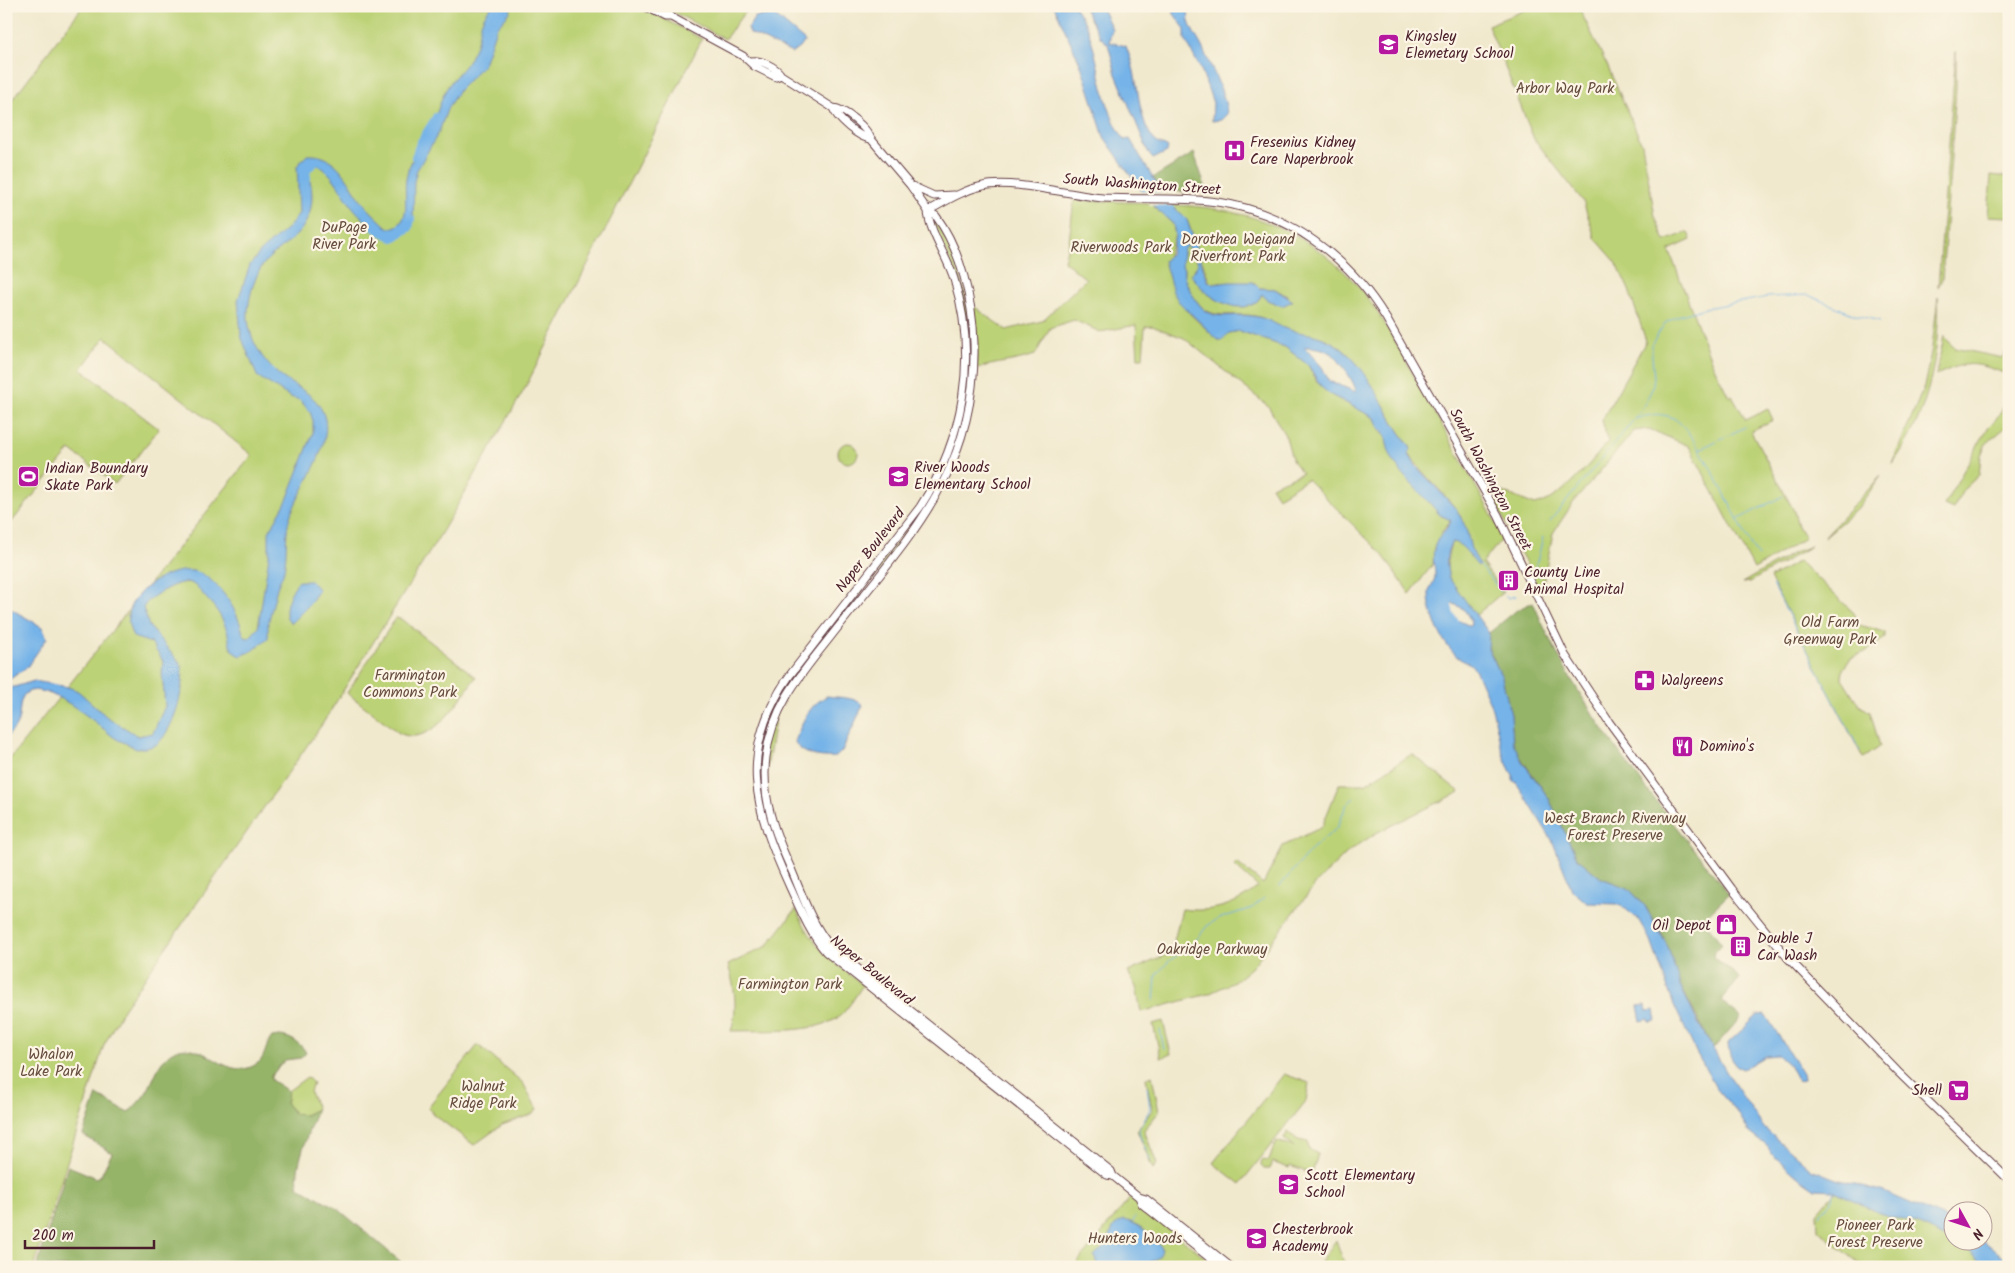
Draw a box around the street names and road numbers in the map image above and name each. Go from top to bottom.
street label: South Washington Street [1062,168,1222,203]
street label: South Washington Street [1442,404,1538,555]
street label: Naper Boulevard [830,503,912,598]
street label: Naper Boulevard [824,929,919,1012]

